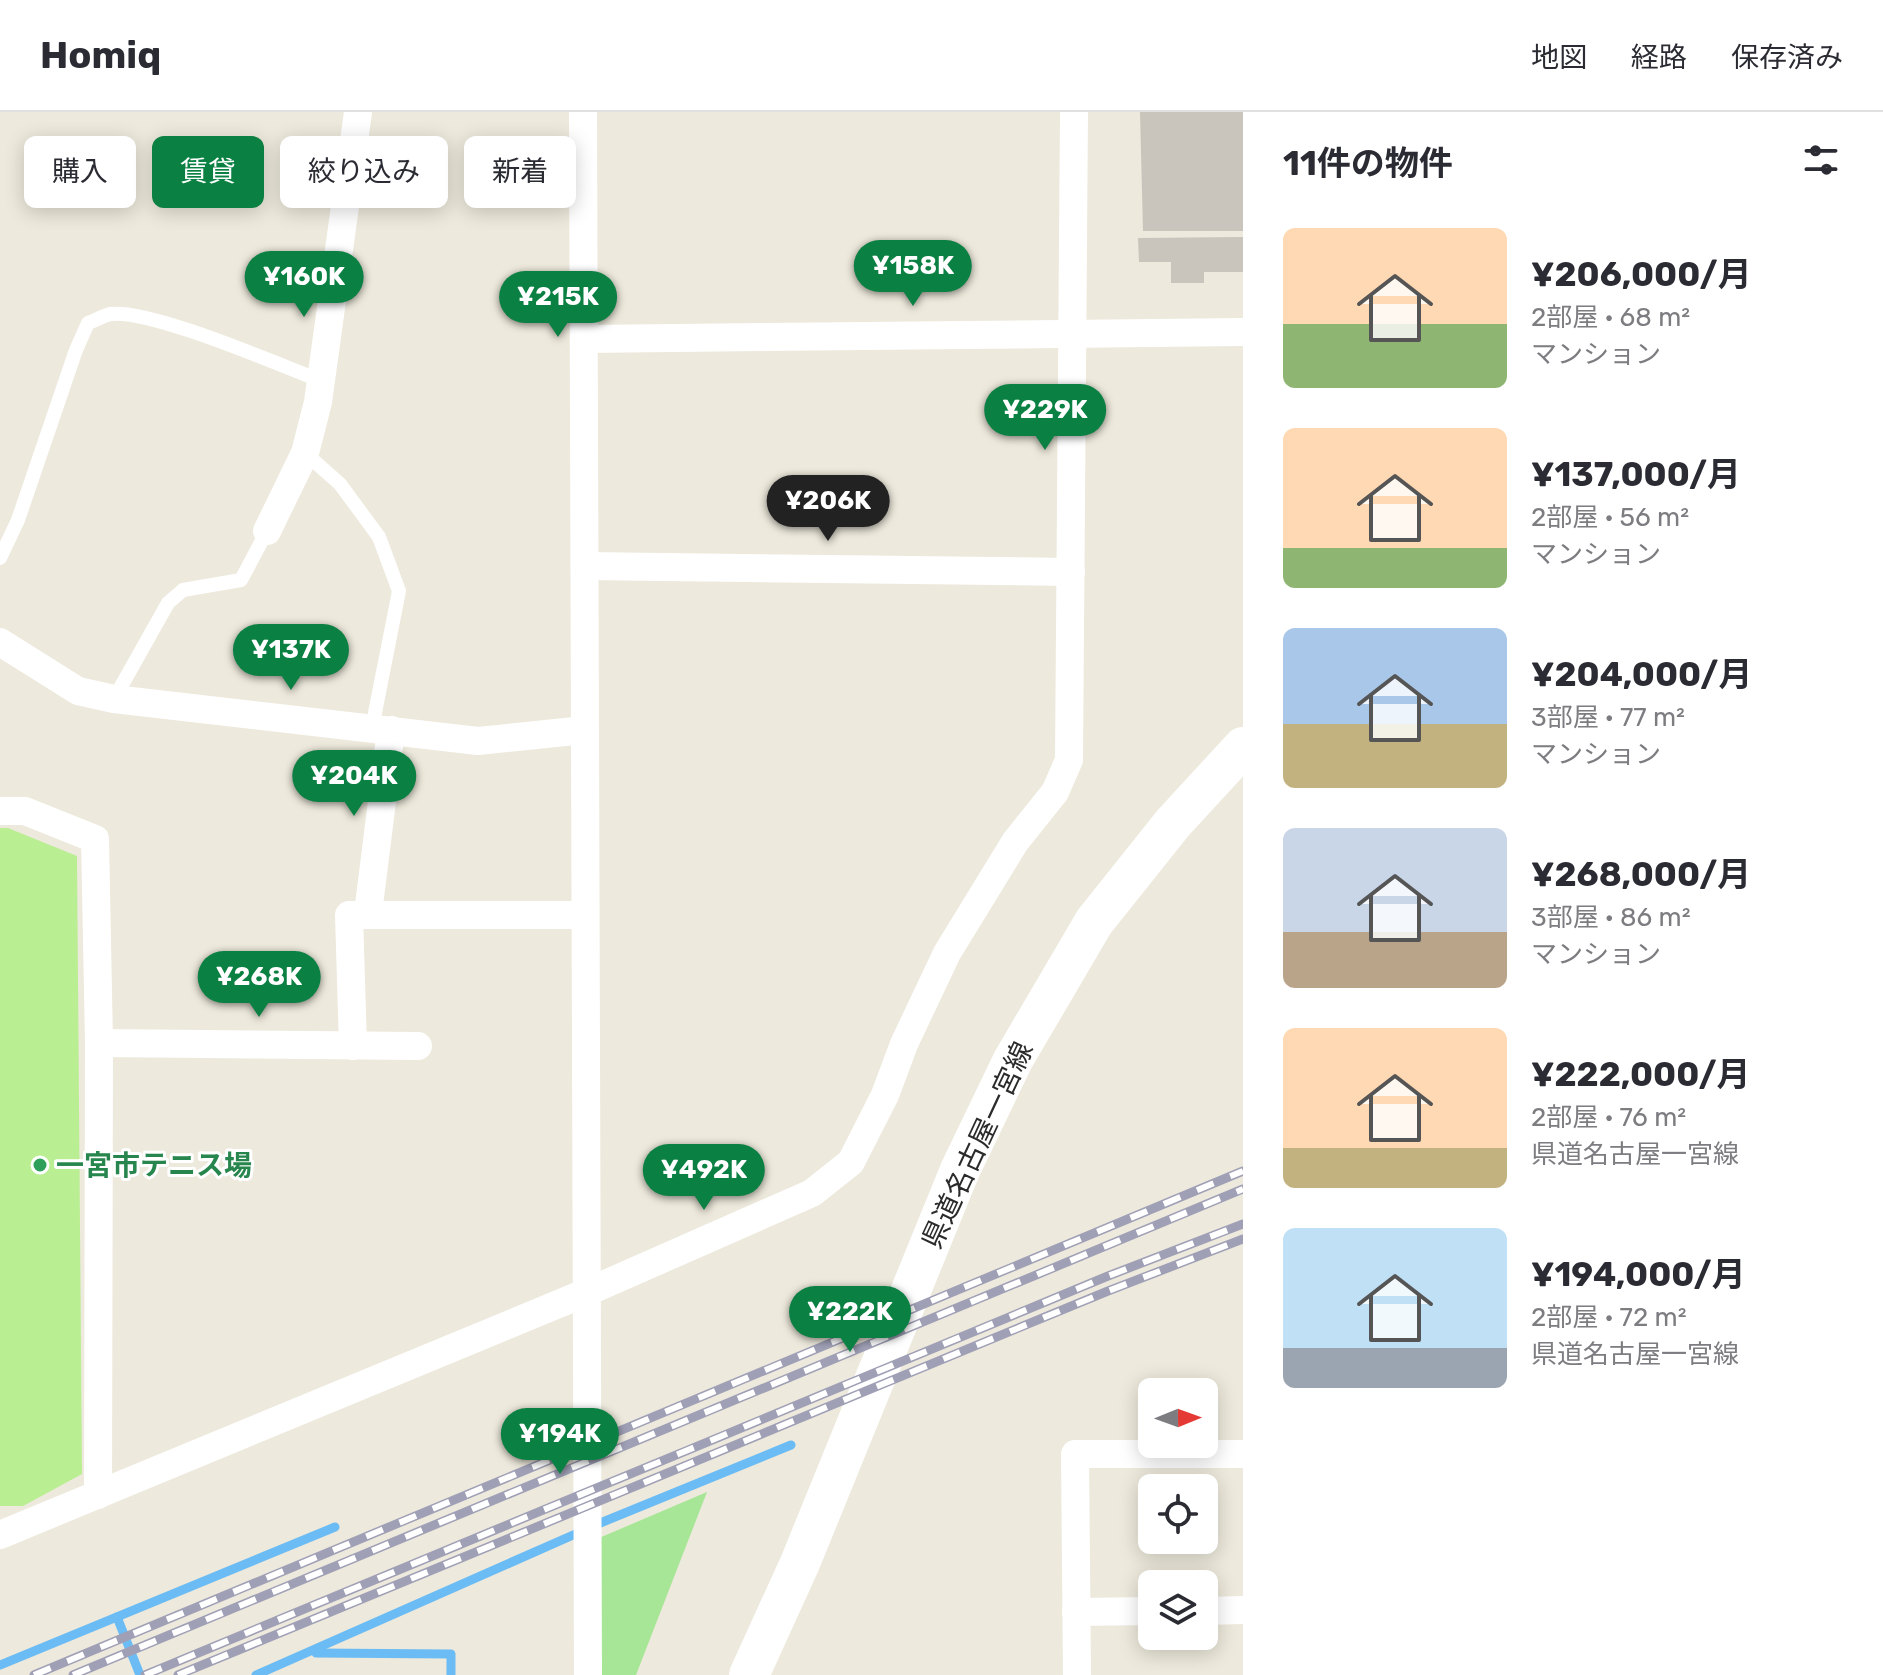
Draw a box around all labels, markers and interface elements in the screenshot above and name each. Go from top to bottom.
text: Homiq [40,32,161,78]
text: 地図 [1531,41,1587,74]
text: 経路 [1631,41,1687,74]
text: 保存済み [1731,41,1843,74]
chip: 購入 [24,136,136,208]
chip: 賃貸 [152,136,264,208]
chip: 絞り込み [280,136,448,208]
chip: 新着 [464,136,576,208]
icon: filters [1799,138,1843,182]
text: 11件の物件 [1283,143,1453,184]
pin: ¥158K [857,240,969,308]
text: ¥158K [872,250,954,281]
pin: ¥160K [248,251,360,319]
text: ¥206,000/月 [1531,254,1752,295]
icon: home [1347,260,1443,356]
text: ¥160K [263,261,345,292]
pin: ¥215K [502,271,614,339]
text: ¥215K [517,281,599,312]
text: 2部屋 · 68 m² [1531,302,1690,333]
text: マンション [1531,339,1661,370]
pin: ¥229K [989,384,1101,452]
text: ¥229K [1002,394,1088,425]
text: ¥137,000/月 [1531,454,1741,495]
icon: home [1347,460,1443,556]
pin: ¥206K [772,475,884,543]
text: ¥206K [785,485,871,516]
text: 2部屋 · 56 m² [1531,502,1689,533]
text: マンション [1531,539,1661,570]
pin: ¥137K [235,624,347,692]
text: ¥137K [251,634,331,665]
text: ¥204,000/月 [1531,654,1752,695]
icon: home [1347,660,1443,756]
text: 3部屋 · 77 m² [1531,702,1685,733]
text: マンション [1531,739,1661,770]
pin: ¥204K [298,750,410,818]
text: ¥204K [310,760,398,791]
text: ¥268,000/月 [1531,854,1751,895]
icon: home [1347,860,1443,956]
text: 3部屋 · 86 m² [1531,902,1691,933]
text: マンション [1531,939,1661,970]
pin: ¥268K [203,951,315,1019]
text: ¥268K [216,961,302,992]
street label: 県道名古屋一宮線 [915,1037,1040,1254]
text: ¥222,000/月 [1531,1054,1751,1095]
icon: home [1347,1060,1443,1156]
text: 2部屋 · 76 m² [1531,1102,1686,1133]
text: 県道名古屋一宮線 [1531,1139,1739,1170]
pin: ¥492K [648,1144,760,1212]
place label: 一宮市テニス場 [56,1149,252,1182]
text: ¥492K [661,1154,747,1185]
marker: 一宮市テニス場 [31,1156,49,1174]
text: ¥194,000/月 [1531,1254,1746,1295]
icon: home [1347,1260,1443,1356]
pin: ¥222K [794,1286,906,1354]
text: ¥222K [807,1296,893,1327]
text: 2部屋 · 72 m² [1531,1302,1687,1333]
text: 県道名古屋一宮線 [1531,1339,1739,1370]
north arrow [1138,1378,1218,1458]
map controls [1138,1378,1218,1650]
pin: ¥194K [504,1408,616,1476]
text: ¥194K [519,1418,601,1449]
button: locate [1138,1474,1218,1554]
button: layers [1138,1570,1218,1650]

